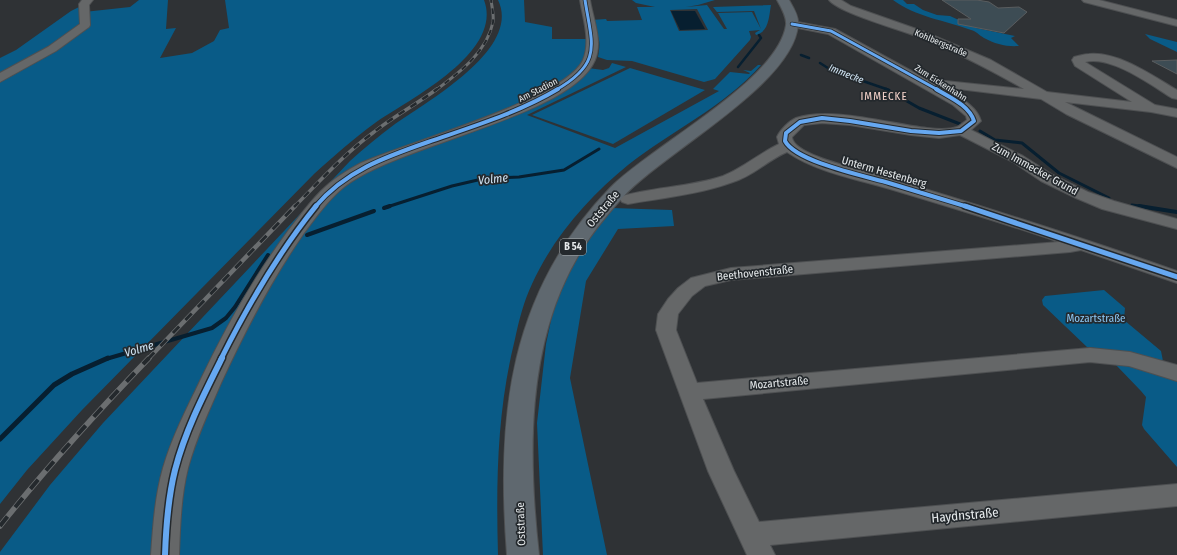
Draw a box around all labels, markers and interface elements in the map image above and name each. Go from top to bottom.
street label: Kohlbergstraße [913,27,969,59]
water label: Immecke [827,62,865,87]
street label: Zum Eickenhahn [913,63,969,103]
street label: Am Stadion [517,76,559,104]
district label: IMMECKE [860,90,908,103]
street label: Zum Immecker Grund [990,140,1080,198]
street label: Unterm Hestenberg [840,154,929,191]
water label: Volme [477,170,509,188]
street label: Oststraße [584,188,622,230]
road number: B 54 [560,239,586,255]
street label: Beethovenstraße [716,263,794,283]
park label: Mozartstraße [1066,312,1126,325]
water label: Volme [123,338,156,360]
street label: Mozartstraße [749,374,809,392]
street label: Oststraße [514,502,528,546]
street label: Haydnstraße [931,505,999,525]

